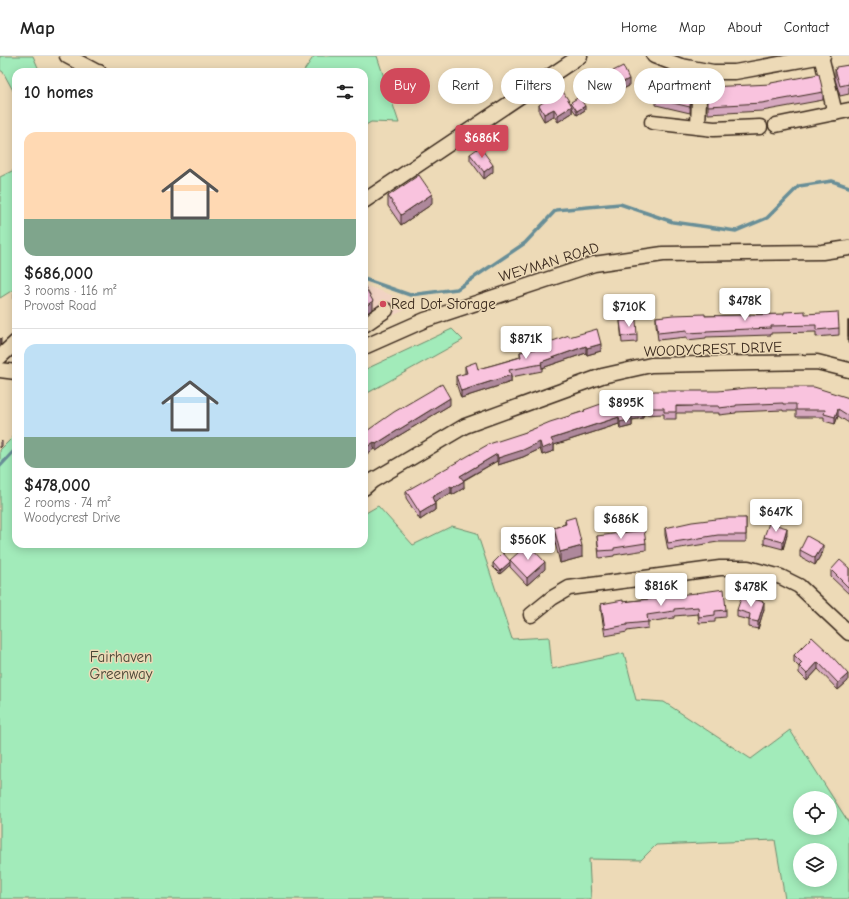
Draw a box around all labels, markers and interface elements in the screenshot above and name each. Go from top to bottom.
text: Map [20,17,55,39]
text: Home [621,19,657,36]
text: Map [679,19,705,36]
text: About [727,19,762,36]
text: Contact [784,19,829,36]
chip: Buy [380,68,430,104]
chip: Rent [438,68,493,104]
chip: Filters [501,68,565,104]
chip: New [573,68,626,104]
chip: Apartment [634,68,725,104]
icon: filters [334,81,356,103]
text: 10 homes [24,83,93,102]
pin: $686K [454,125,510,159]
text: $686K [464,130,500,145]
icon: home [154,158,226,230]
street label: WEYMAN ROAD [497,238,601,286]
text: $686,000 [24,264,93,283]
text: 3 rooms · 116 m² [24,283,116,298]
pin: $478K [717,288,773,322]
text: $478K [728,293,762,308]
pin: $710K [601,294,657,328]
place label: Red Dot Storage [391,295,496,313]
text: Provost Road [24,298,96,313]
marker: Red Dot Storage [378,299,388,309]
text: $710K [612,299,646,314]
pin: $871K [498,326,554,360]
text: $871K [510,331,542,346]
street label: WOODYCREST DRIVE [643,338,783,360]
icon: home [154,370,226,442]
pin: $895K [598,390,654,424]
text: $895K [608,395,644,410]
text: $478,000 [24,476,90,495]
text: 2 rooms · 74 m² [24,495,111,510]
pin: $647K [748,499,804,533]
text: $647K [759,504,793,519]
pin: $686K [593,506,649,540]
text: Woodycrest Drive [24,510,120,525]
text: $686K [603,511,639,526]
pin: $560K [500,527,556,561]
text: $560K [510,532,546,547]
pin: $816K [633,573,689,607]
pin: $478K [723,574,779,608]
text: $816K [644,578,678,593]
text: $478K [734,579,768,594]
park label: Fairhaven Greenway [90,648,153,683]
map controls [793,791,837,887]
button: locate [793,791,837,835]
button: layers [793,843,837,887]

